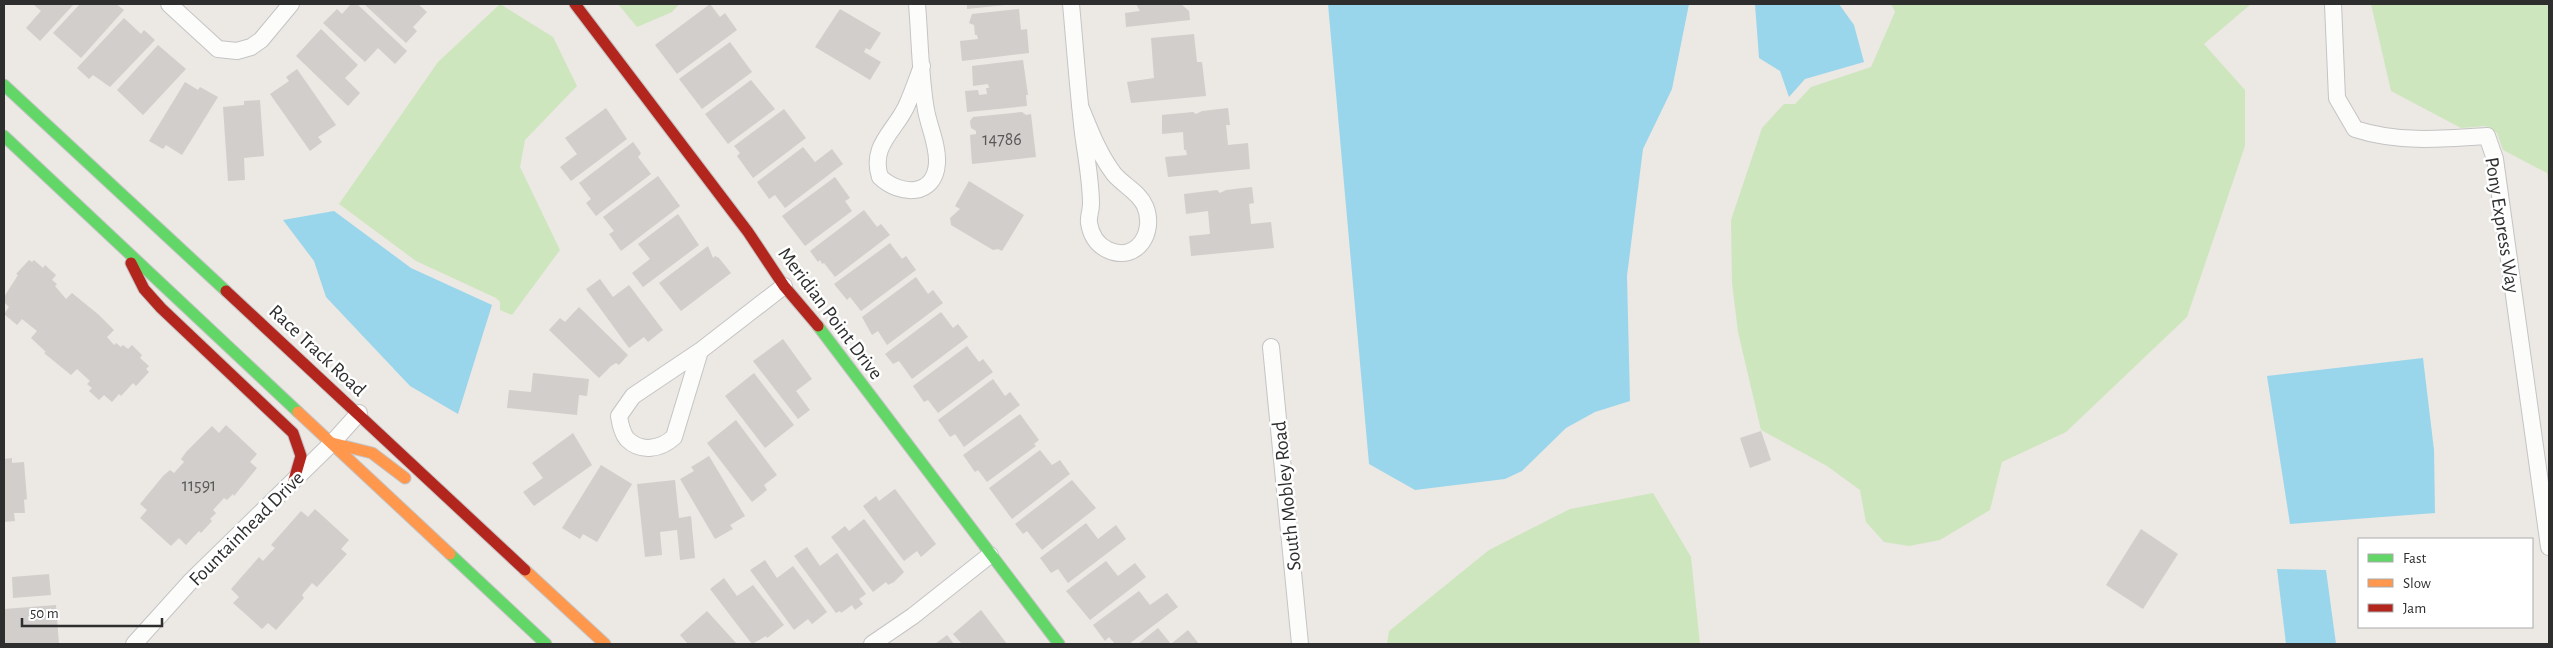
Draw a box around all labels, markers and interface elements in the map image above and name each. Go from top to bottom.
house number: 14786 [982,131,1022,149]
street label: Pony Express Way [2481,156,2523,295]
street label: Meridian Point Drive [774,244,886,383]
street label: Race Track Road [265,301,369,400]
street label: South Mobley Road [1269,420,1305,572]
street label: Fountainhead Drive [186,468,308,590]
house number: 11591 [182,477,216,495]
legend [2358,538,2533,628]
text: Fast [2403,551,2427,566]
text: Slow [2403,576,2431,591]
scale bar [22,596,162,628]
text: Jam [2403,601,2426,616]
text: 50 m [30,606,59,621]

